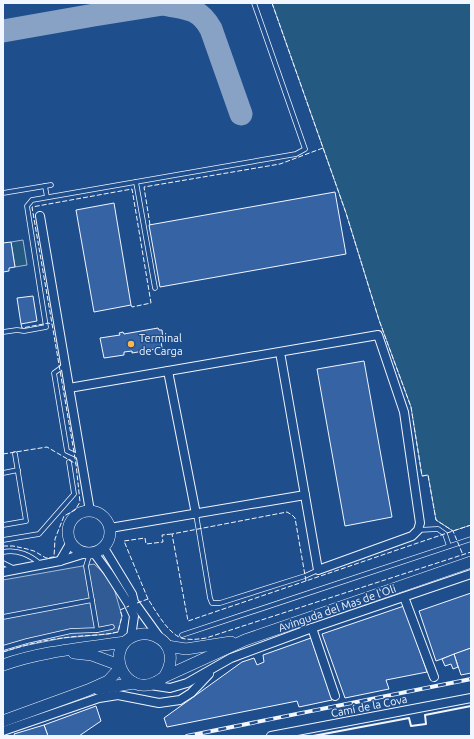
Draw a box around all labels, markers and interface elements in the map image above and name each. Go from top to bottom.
place label: Terminal de Carga [139,332,183,357]
marker: Terminal de Carga [126,339,136,349]
street label: Avinguda del Mas de l'Oli [277,582,397,634]
street label: Camí de la Cova [330,693,408,719]

